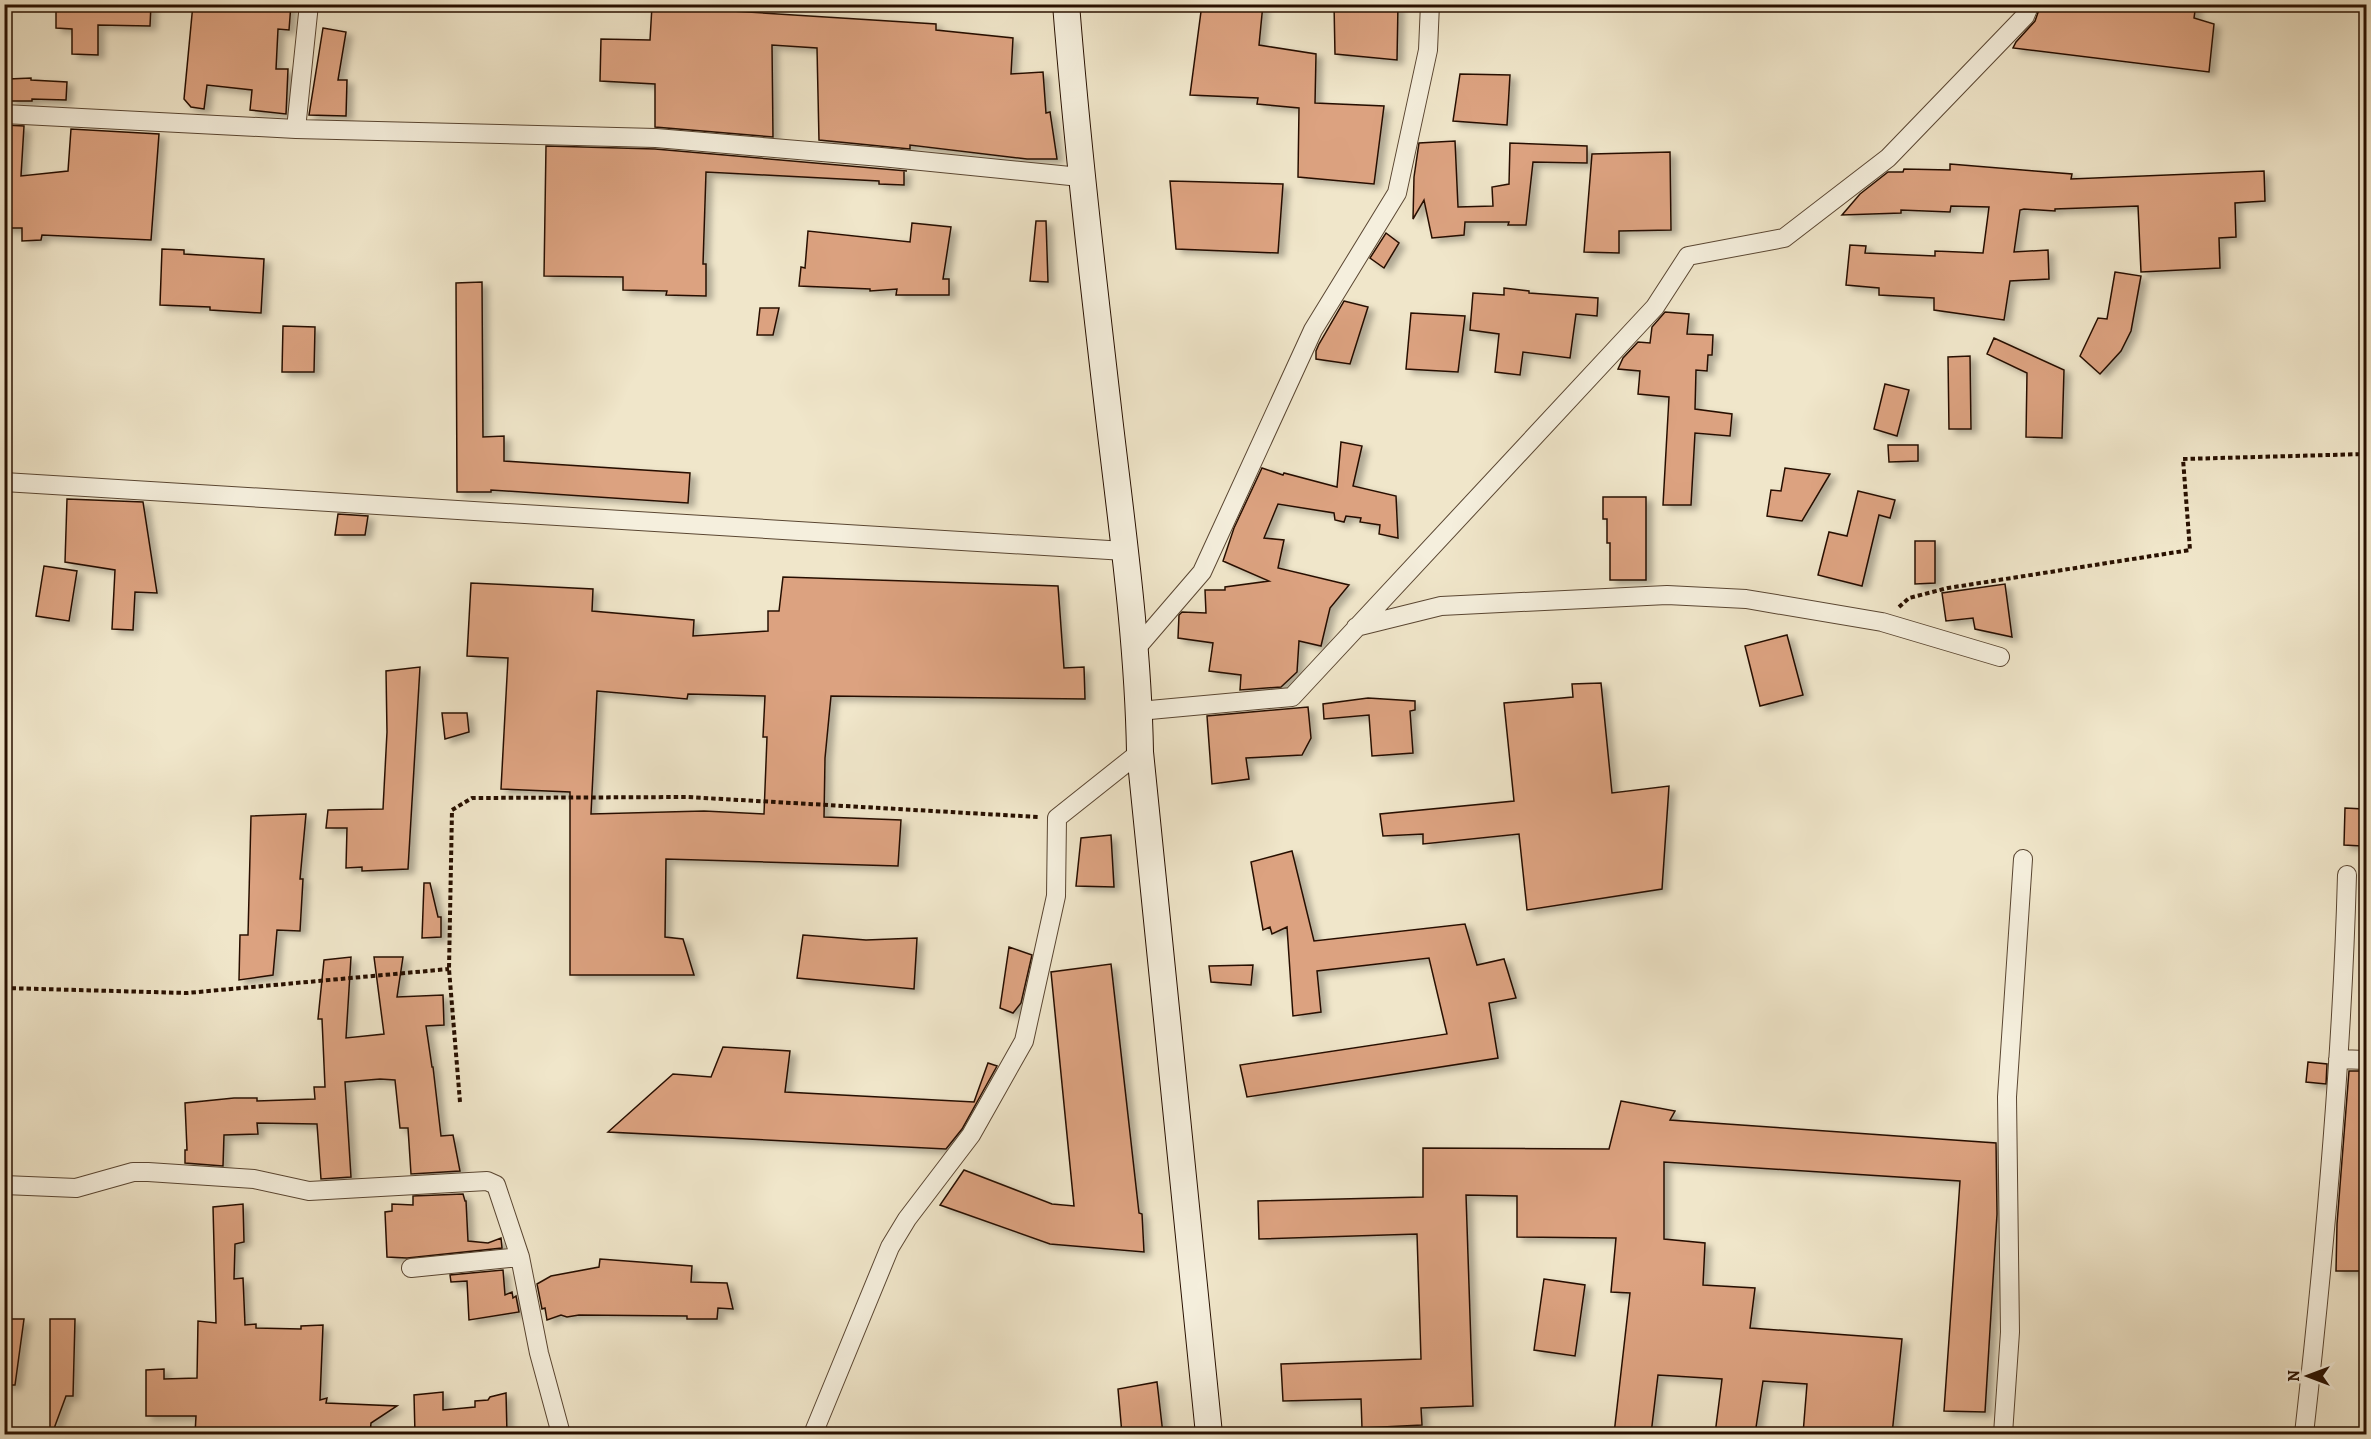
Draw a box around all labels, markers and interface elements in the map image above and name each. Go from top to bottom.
north arrow [2278,1346,2338,1406]
text: N [2283,1370,2305,1382]

